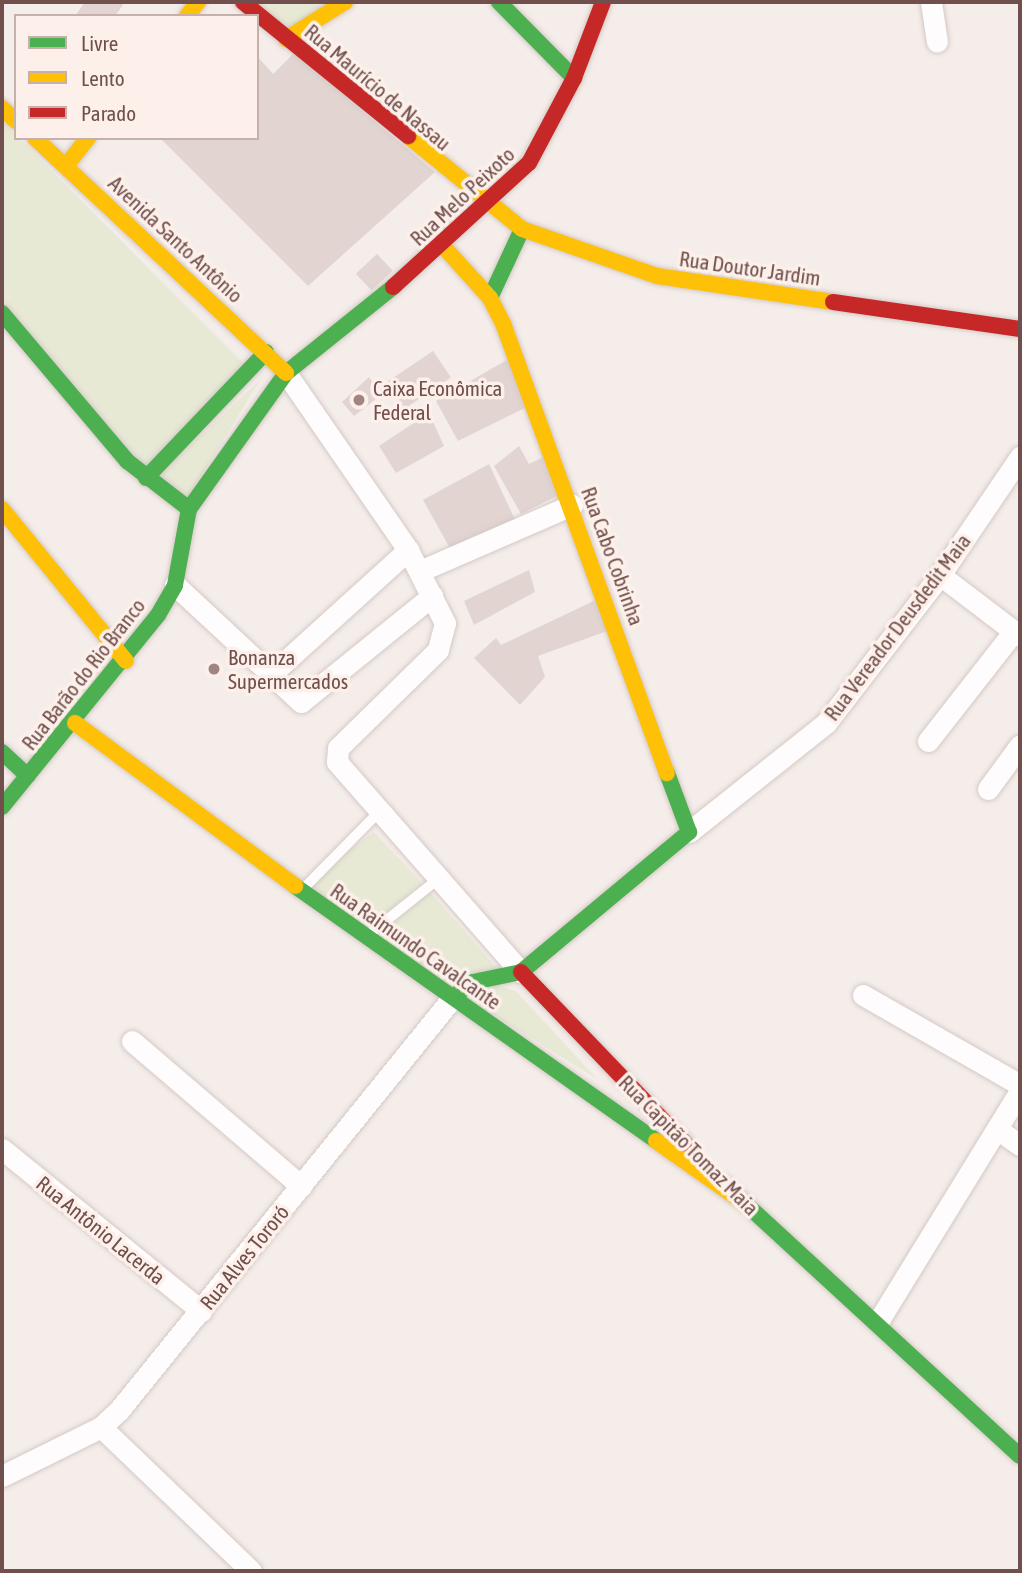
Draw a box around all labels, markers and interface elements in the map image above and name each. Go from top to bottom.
legend [14,14,259,140]
street label: Rua Maurício de Nassau [300,19,456,155]
text: Livre [81,31,118,55]
text: Lento [81,66,125,90]
text: Parado [81,101,136,125]
street label: Rua Melo Peixoto [405,141,519,251]
street label: Avenida Santo Antônio [104,170,248,308]
street label: Rua Doutor Jardim [678,246,822,290]
place label: Caixa Econômica Federal [373,375,502,425]
marker: Caixa Econômica Federal [351,392,367,408]
street label: Rua Cabo Cobrinha [576,483,650,629]
street label: Rua Vereador Deusdedit Maia [819,529,975,725]
street label: Rua Barão do Rio Branco [16,593,150,755]
place label: Bonanza Supermercados [228,644,348,694]
marker: Bonanza Supermercados [206,661,222,677]
street label: Rua Raimundo Cavalcante [326,878,506,1014]
street label: Rua Capitão Tomaz Maia [614,1070,764,1220]
street label: Rua Antônio Lacerda [32,1170,170,1290]
street label: Rua Alves Tororó [194,1200,294,1314]

